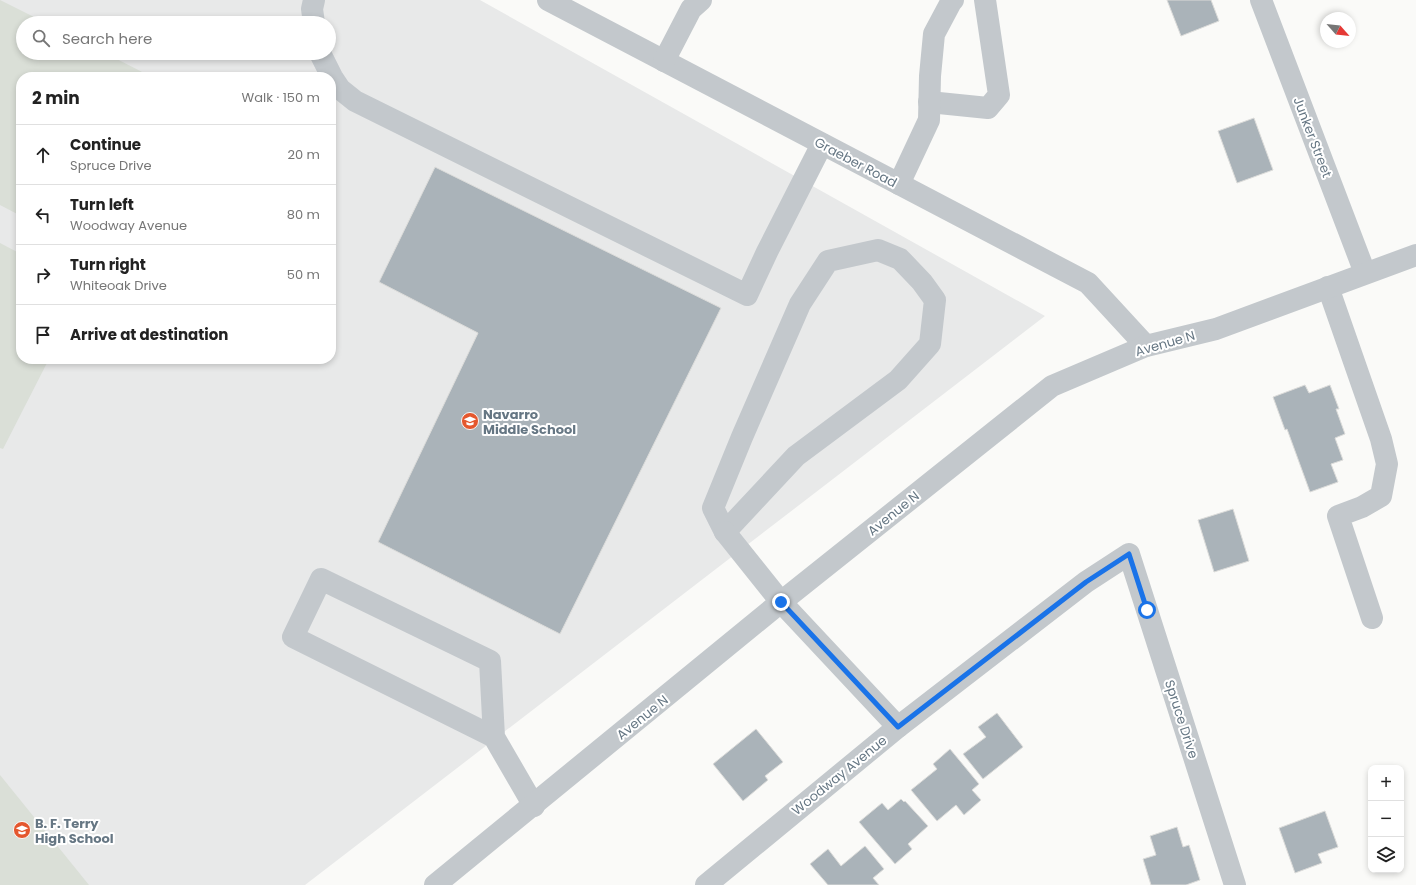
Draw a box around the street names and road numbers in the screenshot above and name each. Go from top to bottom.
street label: Junker Street [1288,94,1337,180]
street label: Graeber Road [811,133,900,192]
street label: Avenue N [1133,326,1197,361]
street label: Avenue N [863,487,923,540]
street label: Spruce Drive [1160,677,1203,761]
street label: Avenue N [612,691,672,744]
street label: Woodway Avenue [788,731,891,820]

